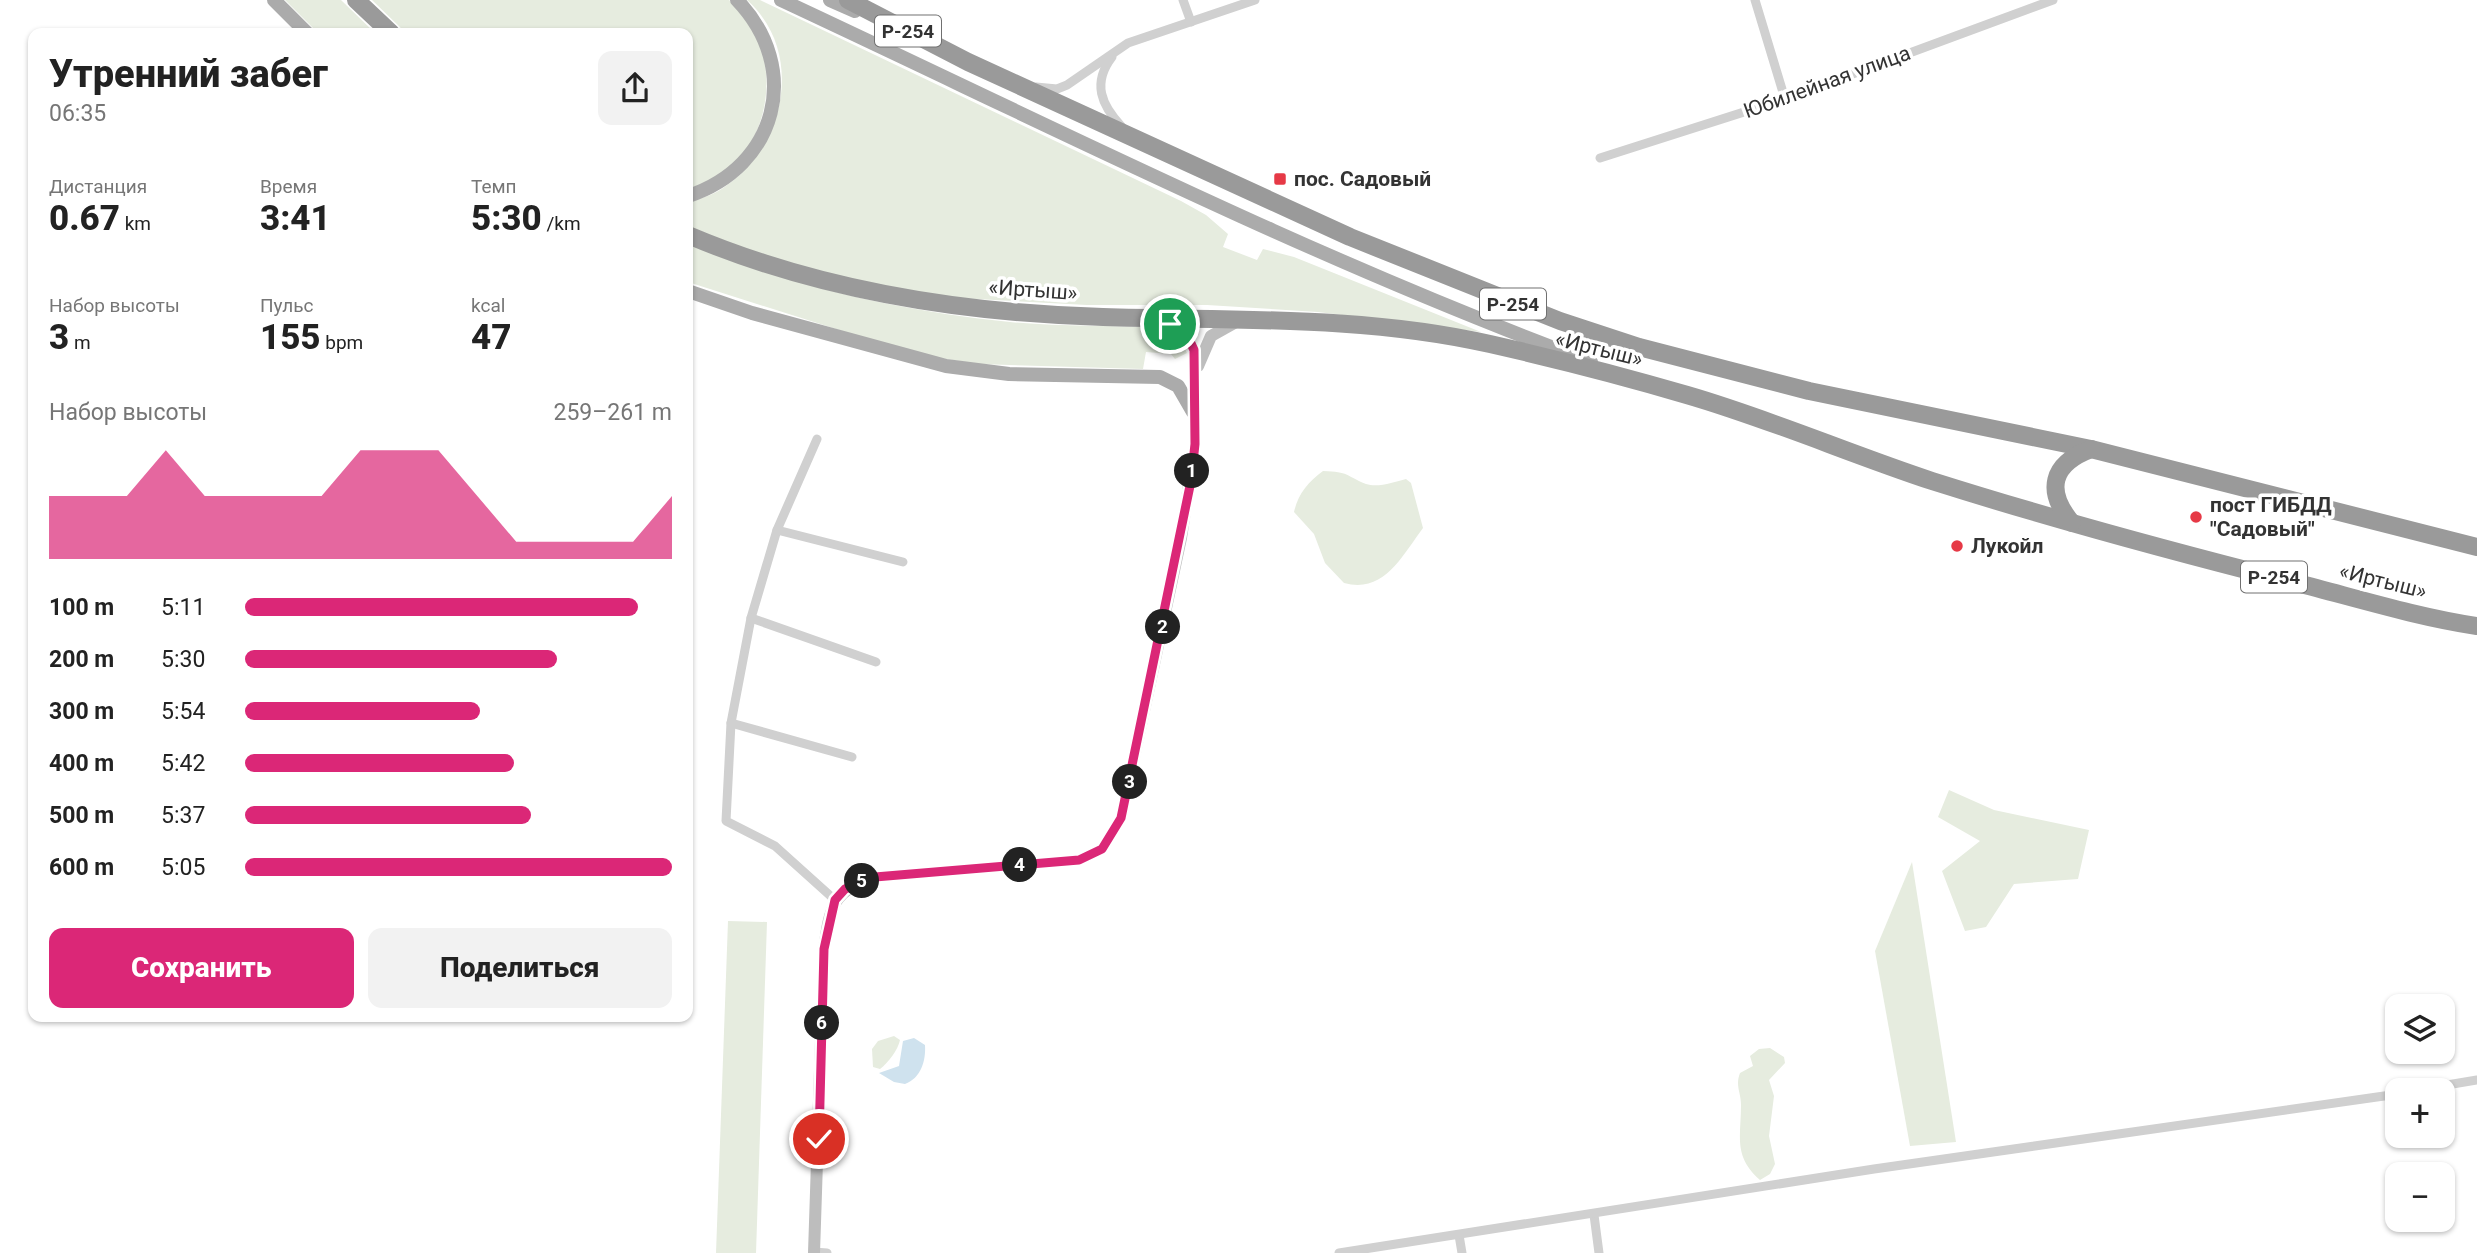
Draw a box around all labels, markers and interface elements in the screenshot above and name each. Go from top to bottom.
road number: Р-254 [875,16,941,46]
street label: Юбилейная улица [1740,41,1914,123]
button: share [598,51,672,125]
text: Утренний забег [49,52,328,96]
text: 06:35 [49,100,106,127]
place label: пос. Садовый [1294,167,1431,191]
marker: пос. Садовый [1272,171,1288,187]
text: Дистанция [49,175,147,198]
text: Время [260,175,317,198]
text: Темп [471,175,517,198]
text: 0.67 [49,198,120,239]
text: 3:41 [260,198,331,239]
text: 5:30 [471,198,542,239]
text: km [120,212,151,235]
text: /km [542,212,581,235]
street label: «Иртыш» [988,275,1078,305]
road number: Р-254 [1480,288,1546,320]
text: Набор высоты [49,294,180,317]
text: Пульс [260,294,313,317]
text: kcal [471,294,505,317]
pin [1140,294,1200,354]
icon: arrive [1151,305,1189,343]
text: 3 [49,317,69,358]
text: 155 [260,317,321,358]
text: 47 [471,317,511,358]
street label: «Иртыш» [1553,327,1645,371]
text: m [69,331,91,354]
text: bpm [321,331,363,354]
text: Набор высоты [49,399,207,426]
text: 259–261 m [553,399,672,426]
pin: 1 [1174,454,1210,489]
text: 1 [1186,459,1197,482]
place label: пост ГИБДД "Садовый" [2210,493,2332,541]
marker: пост ГИБДД "Садовый" [2188,509,2204,525]
place label: Лукойл [1971,534,2043,558]
marker: Лукойл [1949,538,1965,554]
street label: «Иртыш» [2337,559,2429,603]
road number: Р-254 [2241,562,2307,592]
text: 100 m [49,594,114,621]
text: 5:11 [161,594,205,621]
pin: 2 [1146,610,1180,644]
text: 2 [1157,615,1168,638]
text: 200 m [49,646,114,673]
text: 5:30 [161,646,205,673]
text: 300 m [49,698,114,725]
text: 5:54 [161,698,205,725]
text: 400 m [49,750,114,777]
text: 5:42 [161,750,205,777]
pin: 3 [1112,764,1148,800]
text: 3 [1124,770,1135,793]
text: 500 m [49,802,114,829]
text: 5:37 [161,802,205,829]
pin: 4 [1002,848,1038,882]
text: 4 [1014,853,1025,876]
text: 600 m [49,854,114,881]
text: 5:05 [161,854,205,881]
pin: 5 [844,864,880,898]
text: 5 [856,869,867,892]
button: Сохранить [49,928,354,1008]
button: Поделиться [368,928,672,1008]
map controls [2385,994,2455,1232]
button: layers [2385,994,2455,1064]
pin: 6 [804,1006,840,1040]
text: 6 [816,1011,827,1034]
button: + [2385,1078,2455,1148]
pin [789,1109,849,1169]
icon: check [800,1120,838,1158]
button: − [2385,1162,2455,1232]

